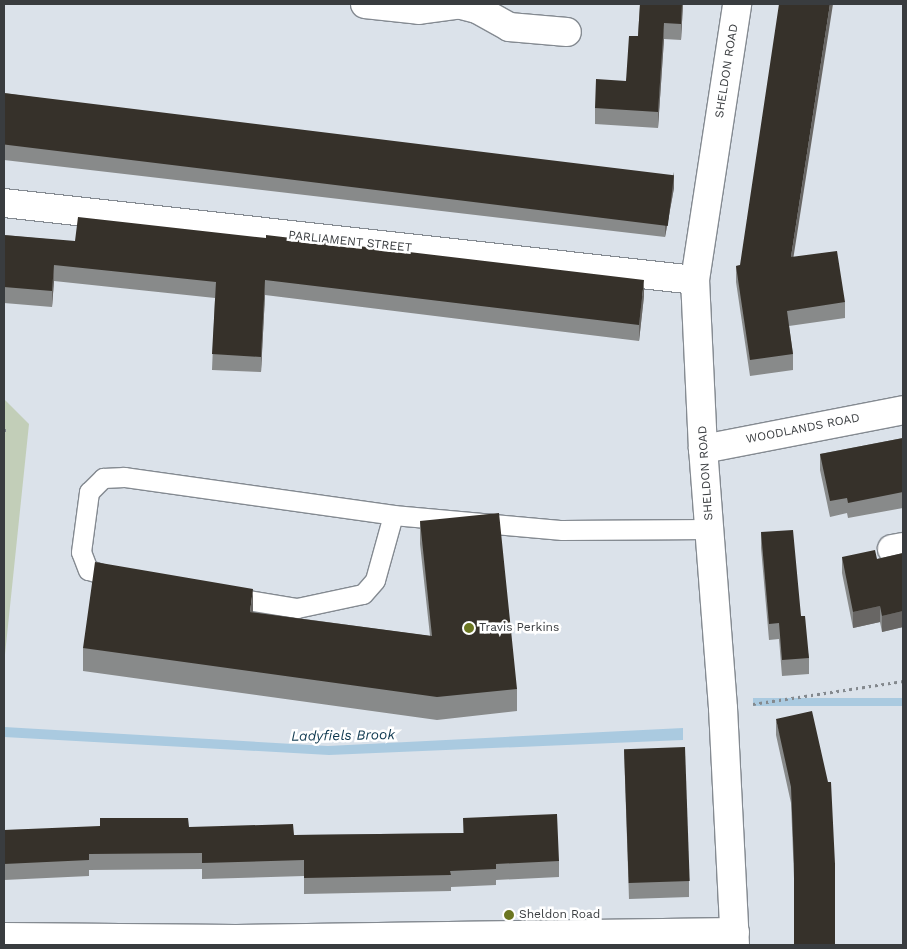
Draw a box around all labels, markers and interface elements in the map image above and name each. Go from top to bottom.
street label: SHELDON ROAD [712,23,742,119]
street label: PARLIAMENT STREET [287,228,413,256]
street label: WOODLANDS ROAD [745,411,861,447]
street label: SHELDON ROAD [696,425,716,521]
place label: Travis Perkins [479,621,559,635]
marker: Travis Perkins [463,622,475,634]
water label: Ladyfiels Brook [291,726,395,744]
place label: Sheldon Road [519,908,600,922]
marker: Sheldon Road [503,909,515,921]

